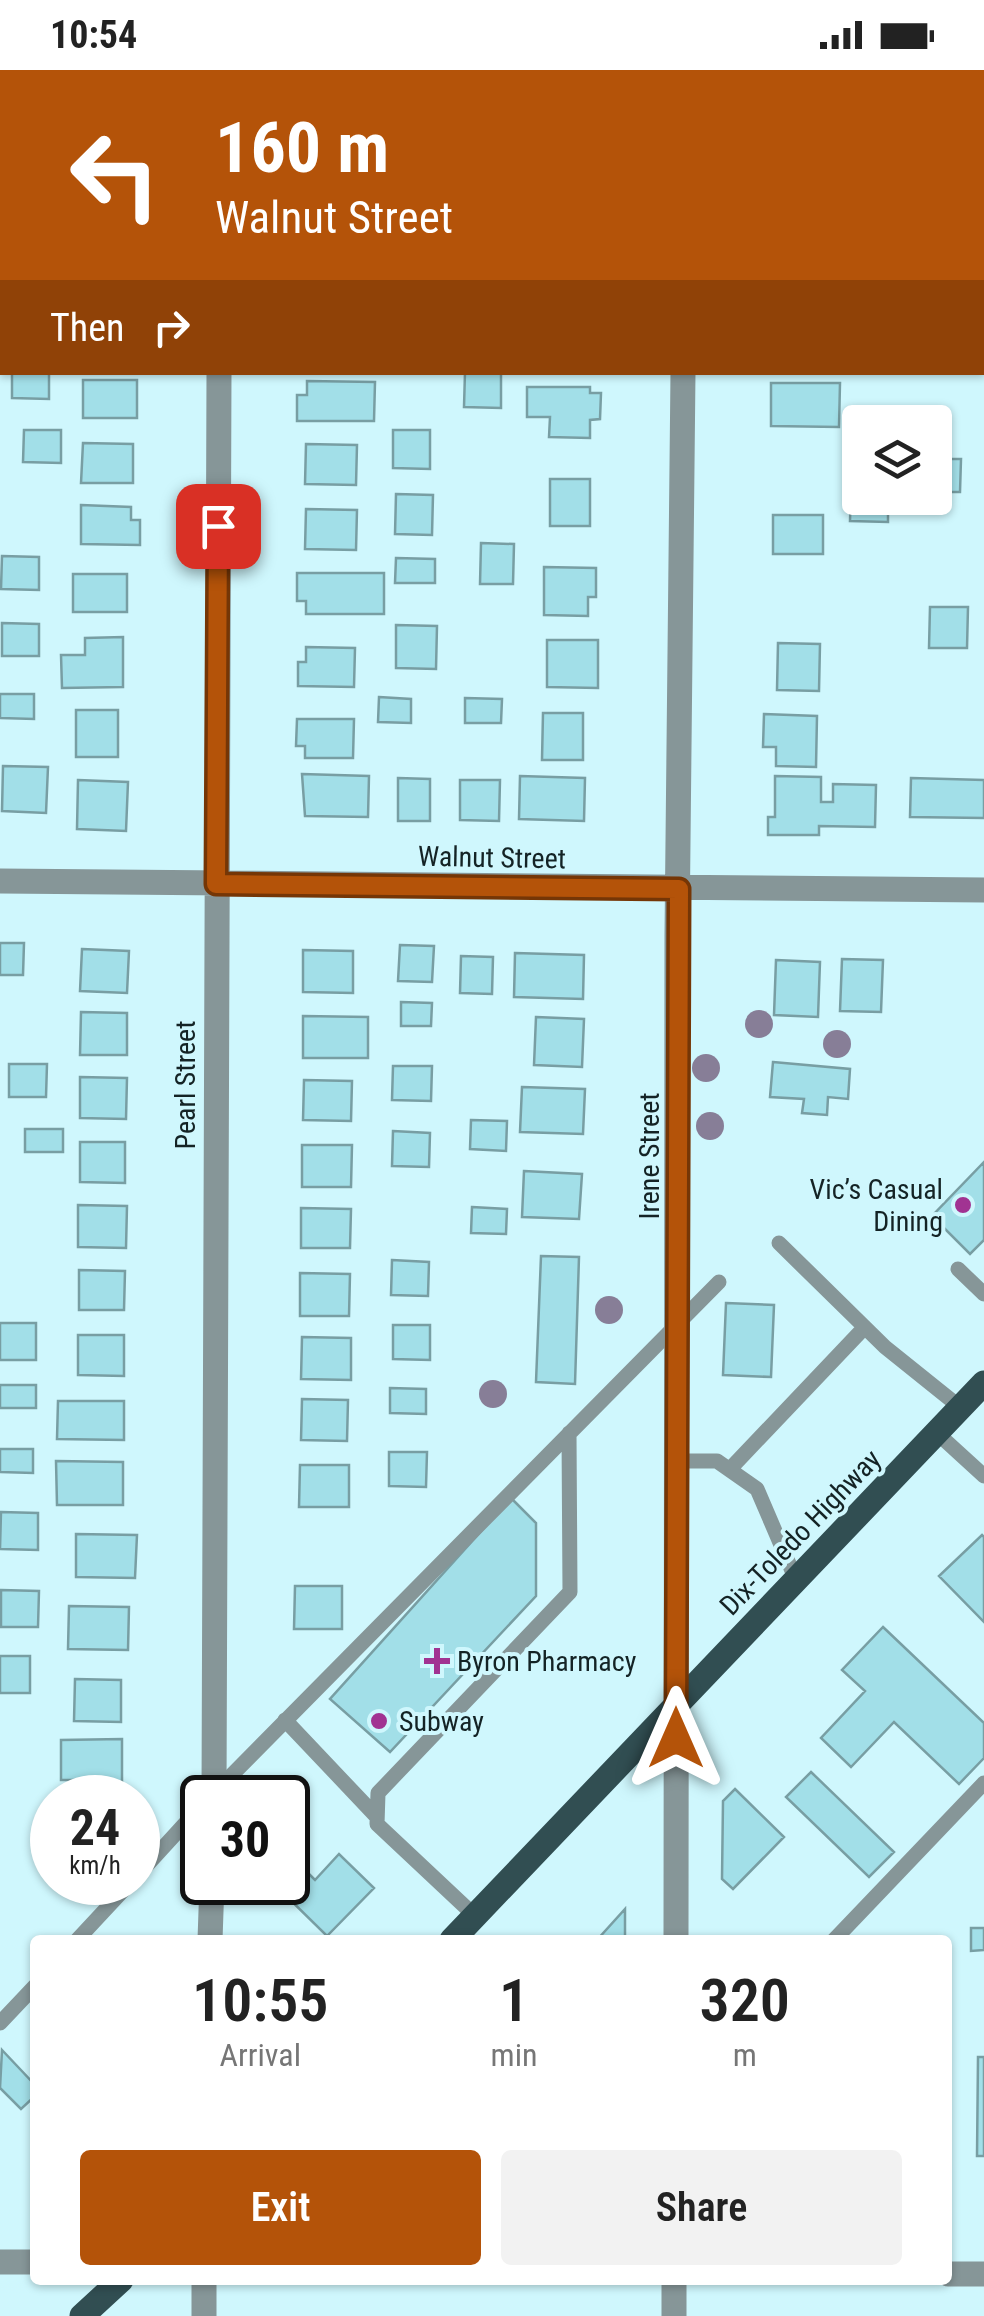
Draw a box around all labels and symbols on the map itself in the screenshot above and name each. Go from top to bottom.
pin [176,484,261,569]
street label: Walnut Street [418,840,566,875]
street label: Pearl Street [169,1021,202,1149]
street label: Irene Street [633,1092,666,1220]
place label: Vic’s Casual Dining [810,1173,943,1238]
marker: Vic’s Casual Dining [952,1194,974,1216]
street label: Dix-Toledo Highway [713,1443,888,1622]
place label: Byron Pharmacy [457,1645,637,1678]
marker: Byron Pharmacy [426,1650,448,1672]
position arrow [624,1686,728,1790]
place label: Subway [399,1705,484,1738]
marker: Subway [368,1710,390,1732]
speed limit sign: 30 [180,1775,310,1905]

